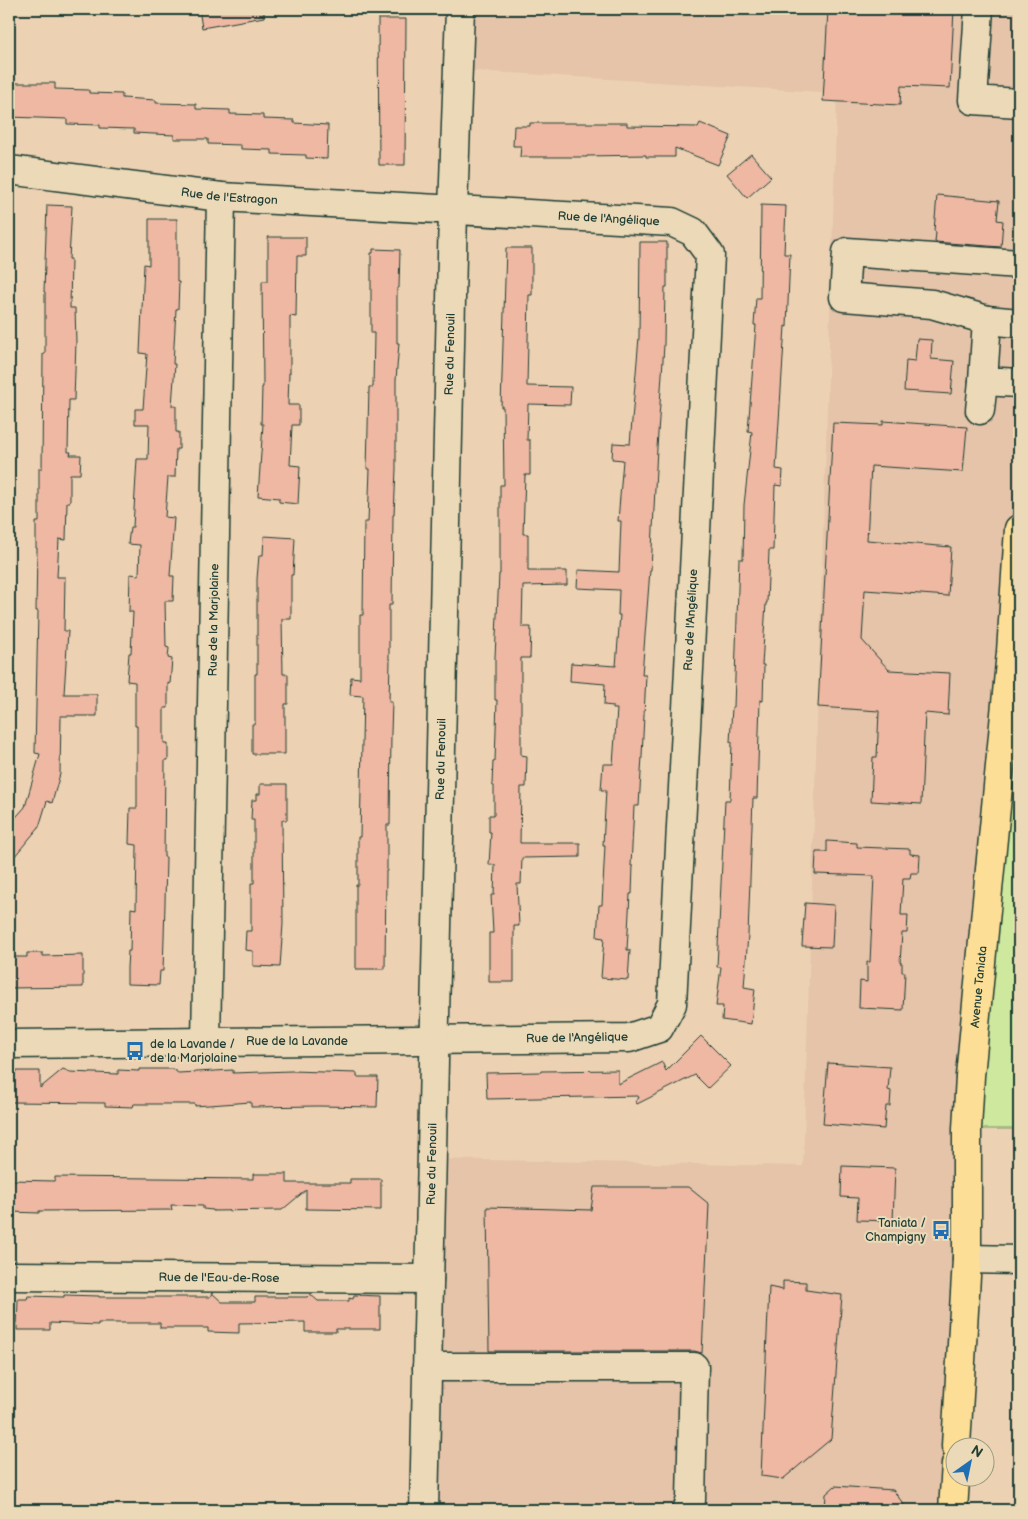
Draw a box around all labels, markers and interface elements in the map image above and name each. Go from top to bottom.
street label: Rue de l'Estragon [180,184,278,208]
street label: Rue de l'Angélique [557,208,660,229]
street label: Rue du Fenouil [441,313,458,395]
street label: Rue de la Marjolaine [205,564,222,677]
street label: Rue de l'Angélique [681,569,701,671]
street label: Rue du Fenouil [432,718,449,800]
street label: Avenue Taniata [967,945,990,1029]
street label: Rue de l'Angélique [526,1030,628,1046]
street label: Rue de la Lavande [246,1034,348,1049]
place label: de la Lavande / de la Marjolaine [150,1037,237,1066]
bus stop icon: de la Lavande / de la Marjolaine [124,1040,146,1062]
street label: Rue du Fenouil [423,1123,440,1205]
place label: Taniata / Champigny [865,1216,927,1245]
bus stop icon: Taniata / Champigny [930,1219,952,1241]
street label: Rue de l'Eau-de-Rose [158,1270,280,1285]
north arrow [946,1436,996,1486]
text: N [968,1442,986,1462]

